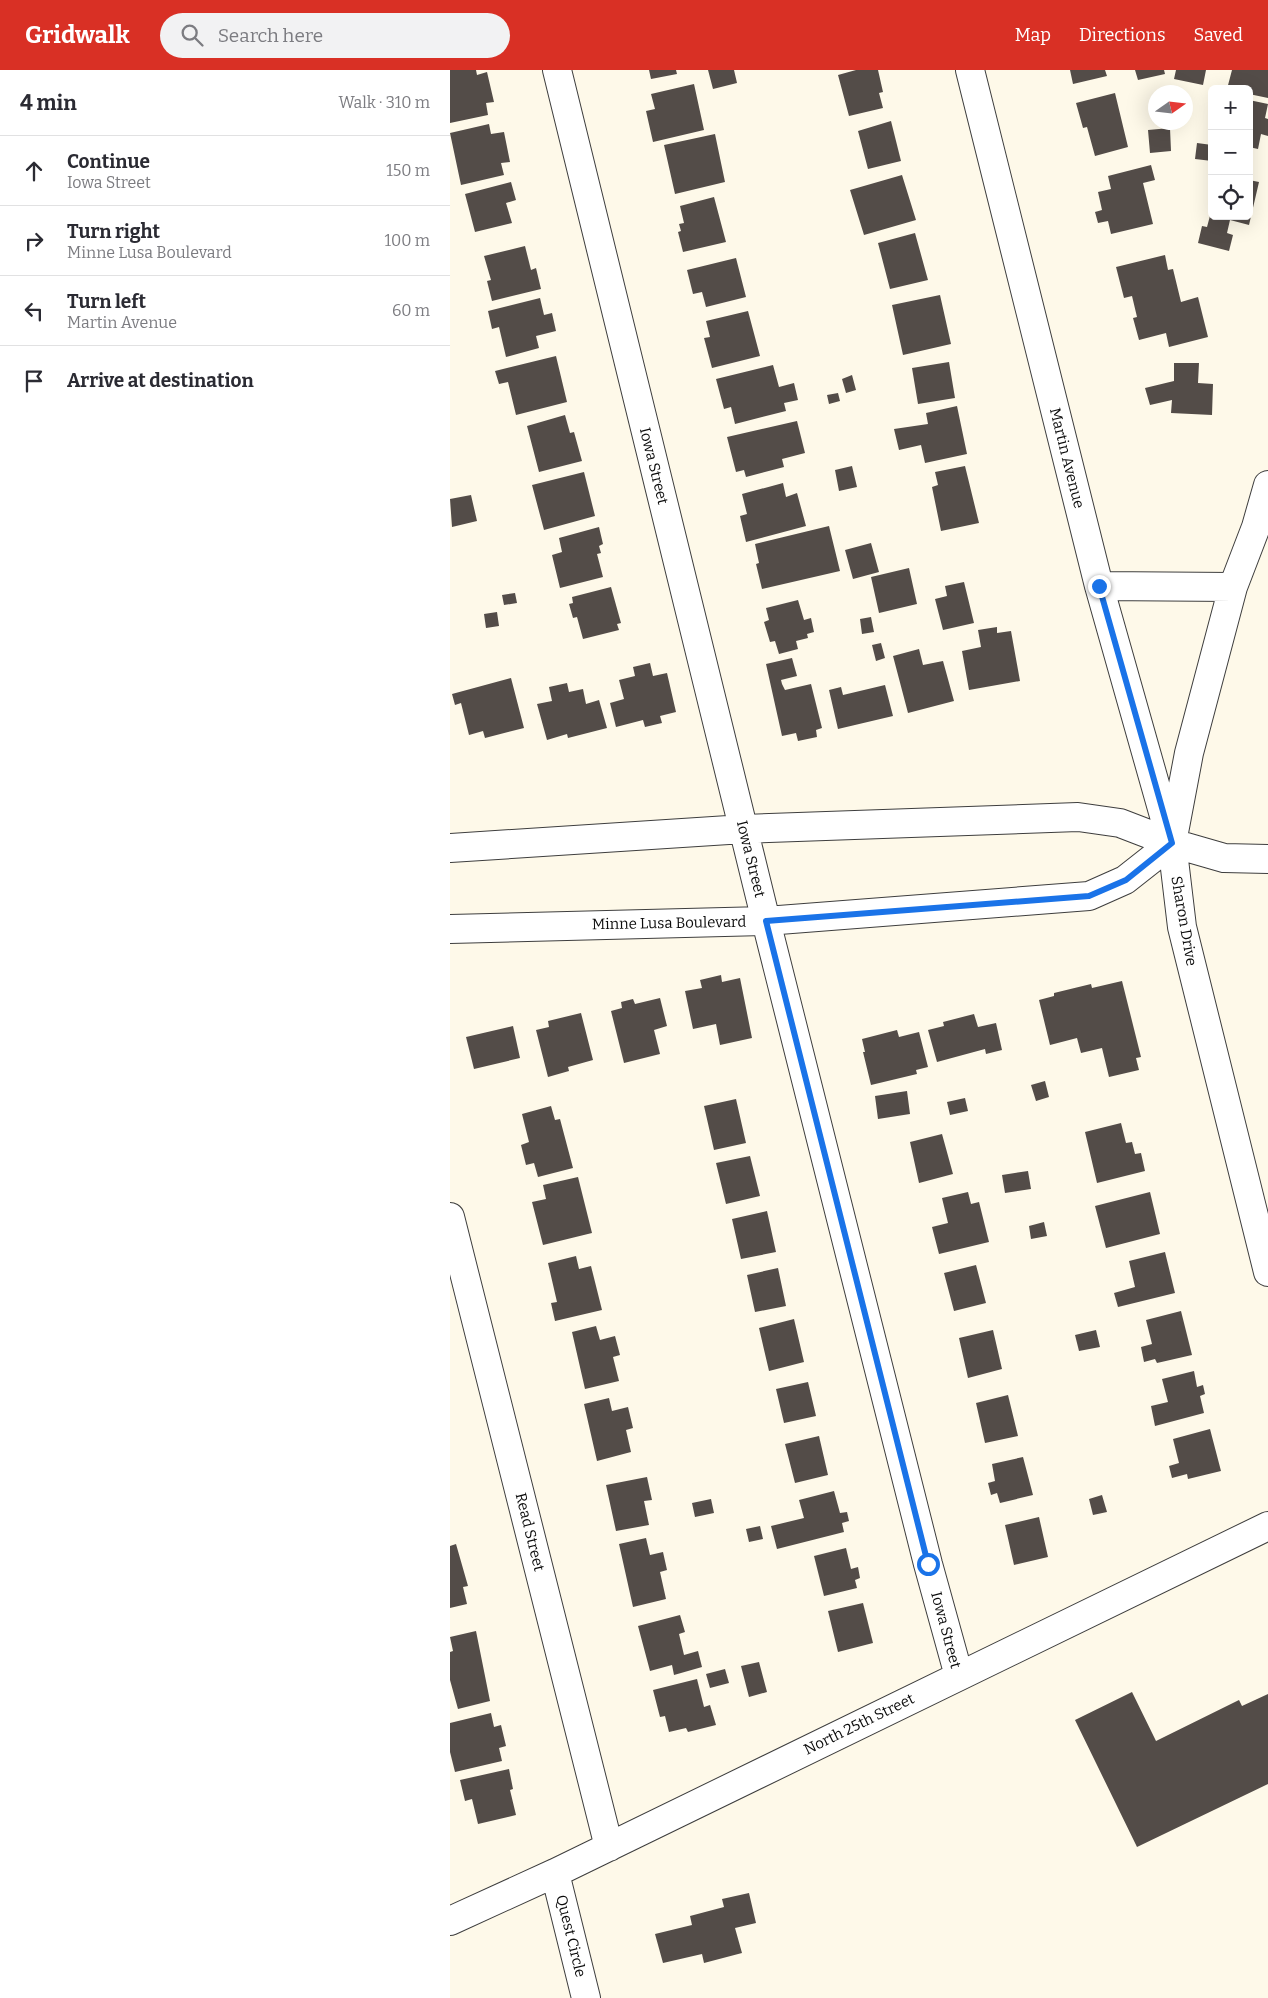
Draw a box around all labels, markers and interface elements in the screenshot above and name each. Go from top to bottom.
search box [160,13,510,58]
text: Gridwalk [25,21,130,49]
icon: search [178,21,206,49]
text: Search here [218,24,323,47]
text: Map [1015,24,1051,46]
text: Directions [1079,24,1166,46]
text: Saved [1194,24,1243,46]
north arrow [1148,85,1193,130]
map controls [1208,85,1253,220]
button: + [1208,85,1253,130]
text: 4 min [20,90,77,116]
text: Walk · 310 m [338,93,430,112]
button: − [1208,130,1253,175]
text: Continue [67,150,150,173]
icon: ahead [20,157,48,185]
text: 150 m [386,161,430,180]
text: Iowa Street [67,173,151,192]
button: locate [1208,175,1253,220]
text: Turn right [67,220,160,243]
icon: right [20,227,48,255]
text: 100 m [385,231,430,250]
text: Minne Lusa Boulevard [67,243,232,262]
text: Turn left [67,290,146,313]
icon: left [20,297,48,325]
text: 60 m [392,301,430,320]
text: Martin Avenue [67,313,177,332]
icon: arrive [20,367,48,395]
text: Arrive at destination [67,369,254,392]
street label: Martin Avenue [1046,406,1088,510]
street label: Iowa Street [636,426,672,507]
route end [1088,575,1111,598]
street label: Iowa Street [733,819,769,900]
street label: Sharon Drive [1167,875,1201,967]
street label: Minne Lusa Boulevard [592,913,746,933]
street label: Read Street [512,1491,549,1574]
route start [917,1553,940,1576]
street label: Iowa Street [927,1590,965,1671]
street label: North 25th Street [801,1689,918,1759]
street label: Quest Circle [552,1893,590,1979]

